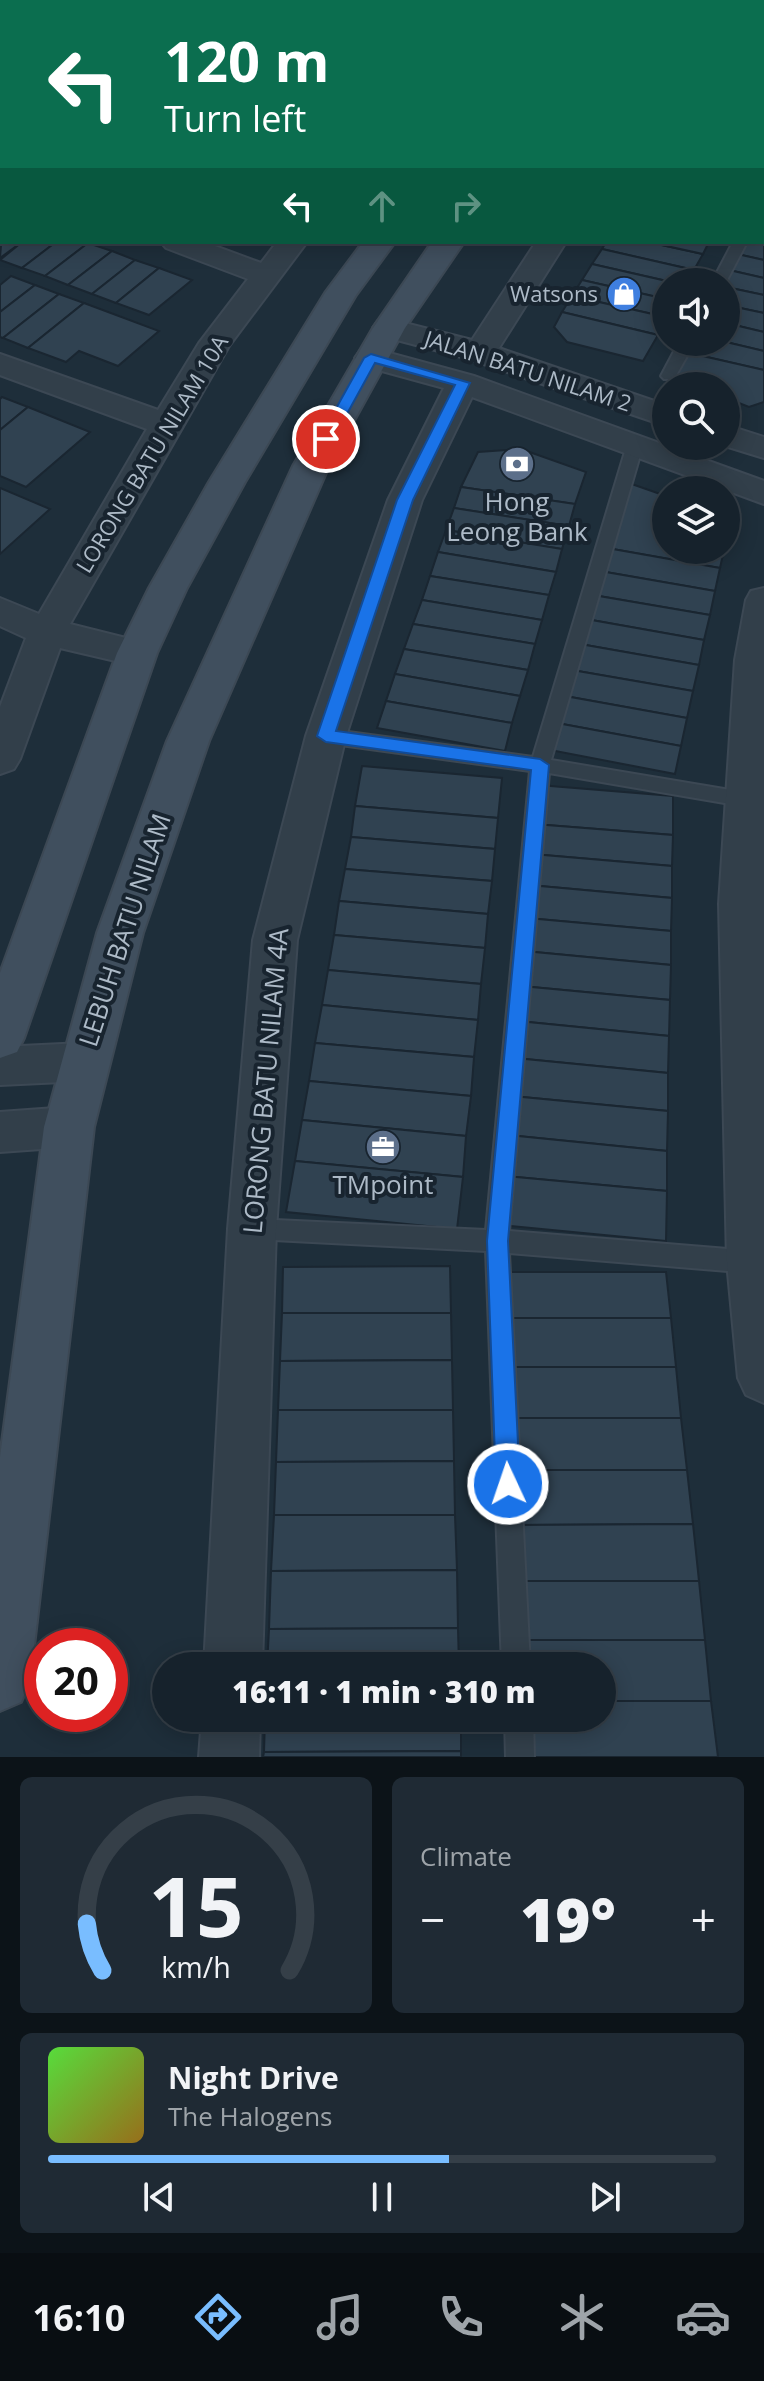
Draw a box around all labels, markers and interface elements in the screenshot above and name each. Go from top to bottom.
text: 120 m [164,22,330,98]
icon: left [32,32,136,136]
text: Turn left [164,94,306,143]
icon: left [276,184,320,228]
icon: ahead [360,184,404,228]
icon: right [444,184,488,228]
map controls [652,268,740,564]
button: sound [652,268,740,356]
shop icon: Watsons [605,275,643,313]
place label: Watsons [510,278,598,308]
street label: JALAN BATU NILAM 2 [419,322,636,418]
street label: LORONG BATU NILAM 10A [68,329,234,578]
button: search [652,372,740,460]
pin [292,405,360,473]
icon: arrive [304,417,348,461]
bank icon: Hong Leong Bank [498,445,536,483]
button: layers [652,476,740,564]
place label: Hong Leong Bank [446,483,588,549]
street label: LEBUH BATU NILAM [69,808,179,1051]
street label: LORONG BATU NILAM 4A [234,926,296,1235]
office icon: TMpoint [364,1128,402,1166]
place label: TMpoint [332,1166,434,1202]
position arrow [466,1442,550,1526]
speed limit sign: 20 [24,1628,128,1732]
text: 16:11 · 1 min · 310 m [232,1671,536,1712]
text: Climate [420,1838,512,1874]
text: 15 [148,1848,244,1961]
text: 19° [520,1878,616,1960]
text: − [420,1889,445,1949]
text: + [691,1889,716,1949]
text: km/h [161,1947,231,1986]
text: Night Drive [168,2057,339,2098]
text: The Halogens [168,2098,333,2134]
icon: previous [137,2175,181,2219]
icon: pause [360,2175,404,2219]
icon: next [583,2175,627,2219]
icon: directions [190,2289,246,2345]
icon: music [312,2289,368,2345]
icon: phone [433,2289,489,2345]
icon: climate [554,2289,610,2345]
icon: car [675,2289,731,2345]
text: 16:10 [33,2293,125,2342]

